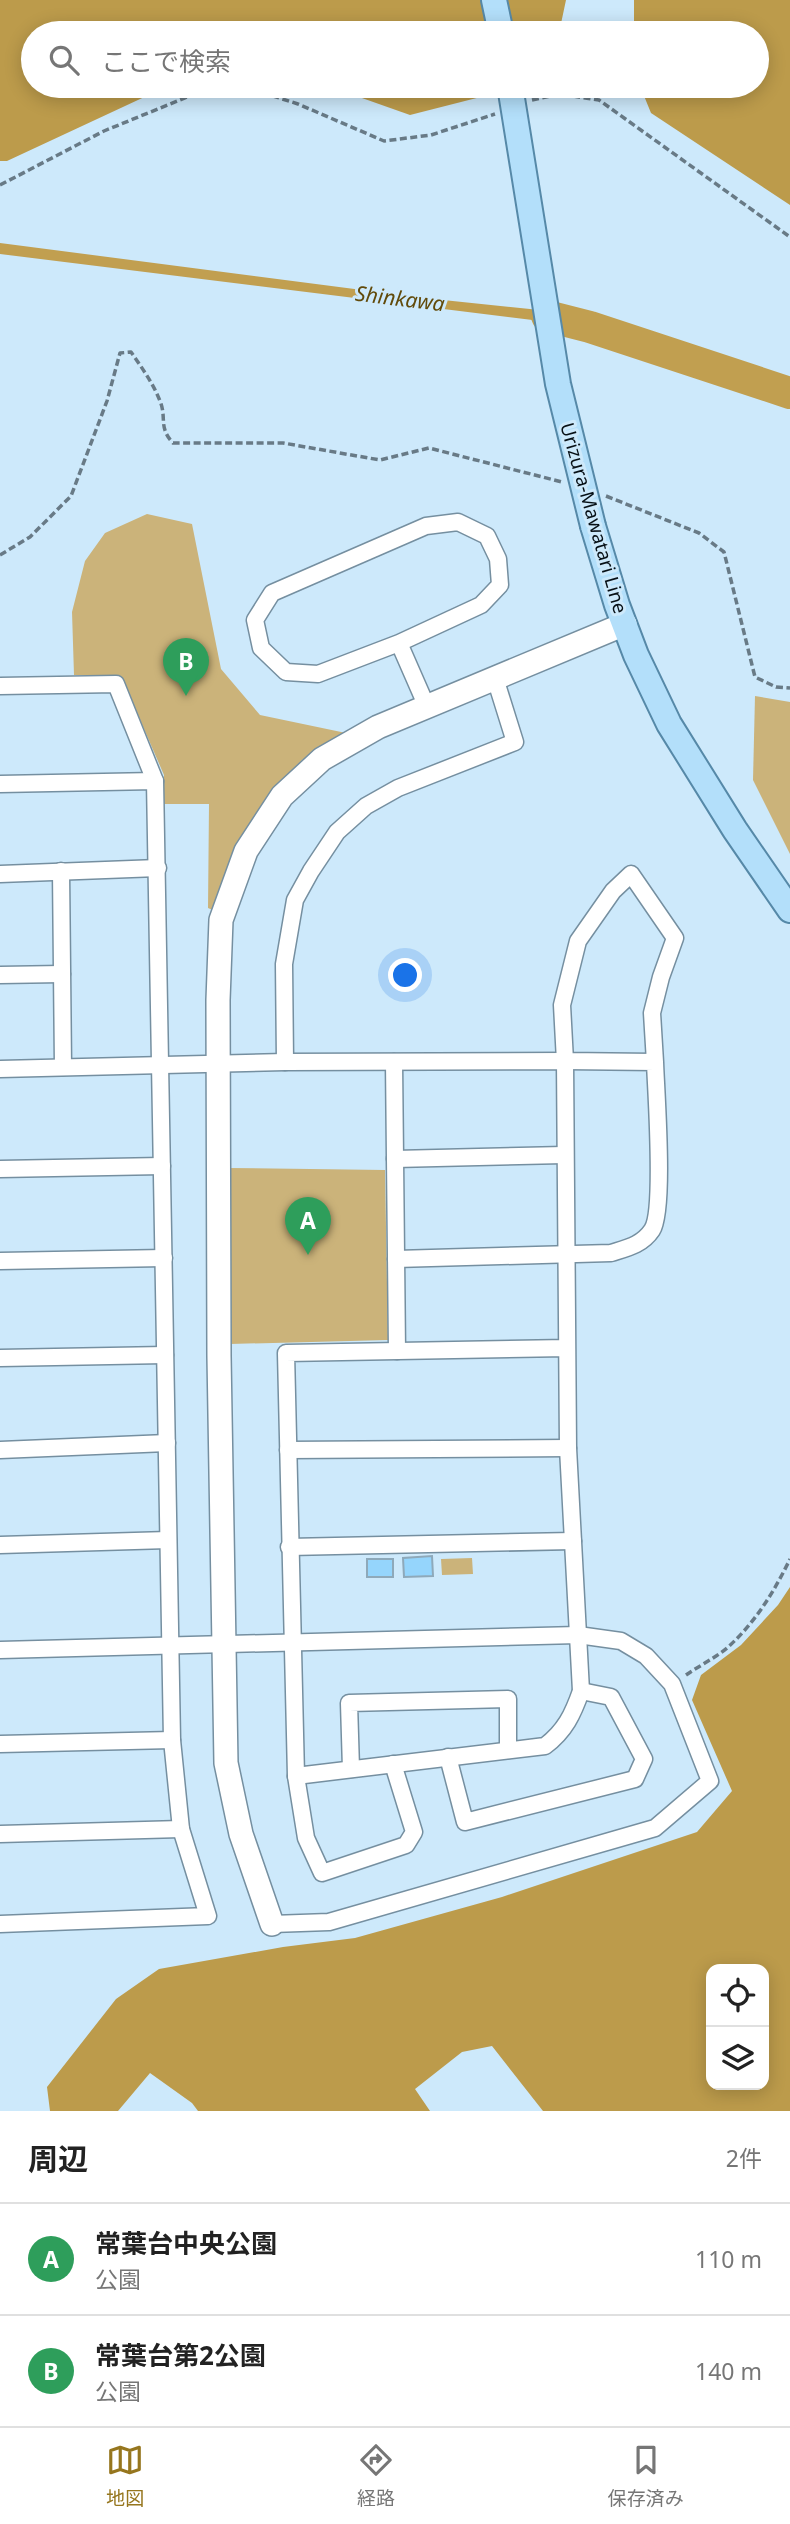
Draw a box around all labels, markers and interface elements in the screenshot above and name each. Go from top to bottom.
search box [21,21,769,98]
icon: search [45,41,83,79]
text: ここで検索 [101,43,231,79]
water label: Shinkawa [354,279,446,317]
street label: Urizura-Mawatari Line [554,419,634,617]
pin: B [163,638,209,696]
your location [388,958,422,992]
pin: A [285,1197,331,1255]
map controls [706,1964,769,2090]
button: locate [706,1964,769,2027]
button: layers [706,2027,769,2090]
text: 周辺 [28,2138,88,2179]
text: 2件 [726,2142,762,2174]
text: 常葉台中央公園 [95,2225,277,2261]
text: A [43,2243,59,2275]
text: 110 m [695,2243,762,2275]
text: 公園 [95,2263,141,2295]
text: 常葉台第2公園 [95,2337,266,2373]
text: B [43,2355,59,2387]
text: 140 m [695,2355,762,2387]
text: 公園 [95,2375,141,2407]
tab: 地図 [106,2441,144,2511]
tab: 経路 [357,2441,395,2511]
tab: 保存済み [608,2441,684,2511]

